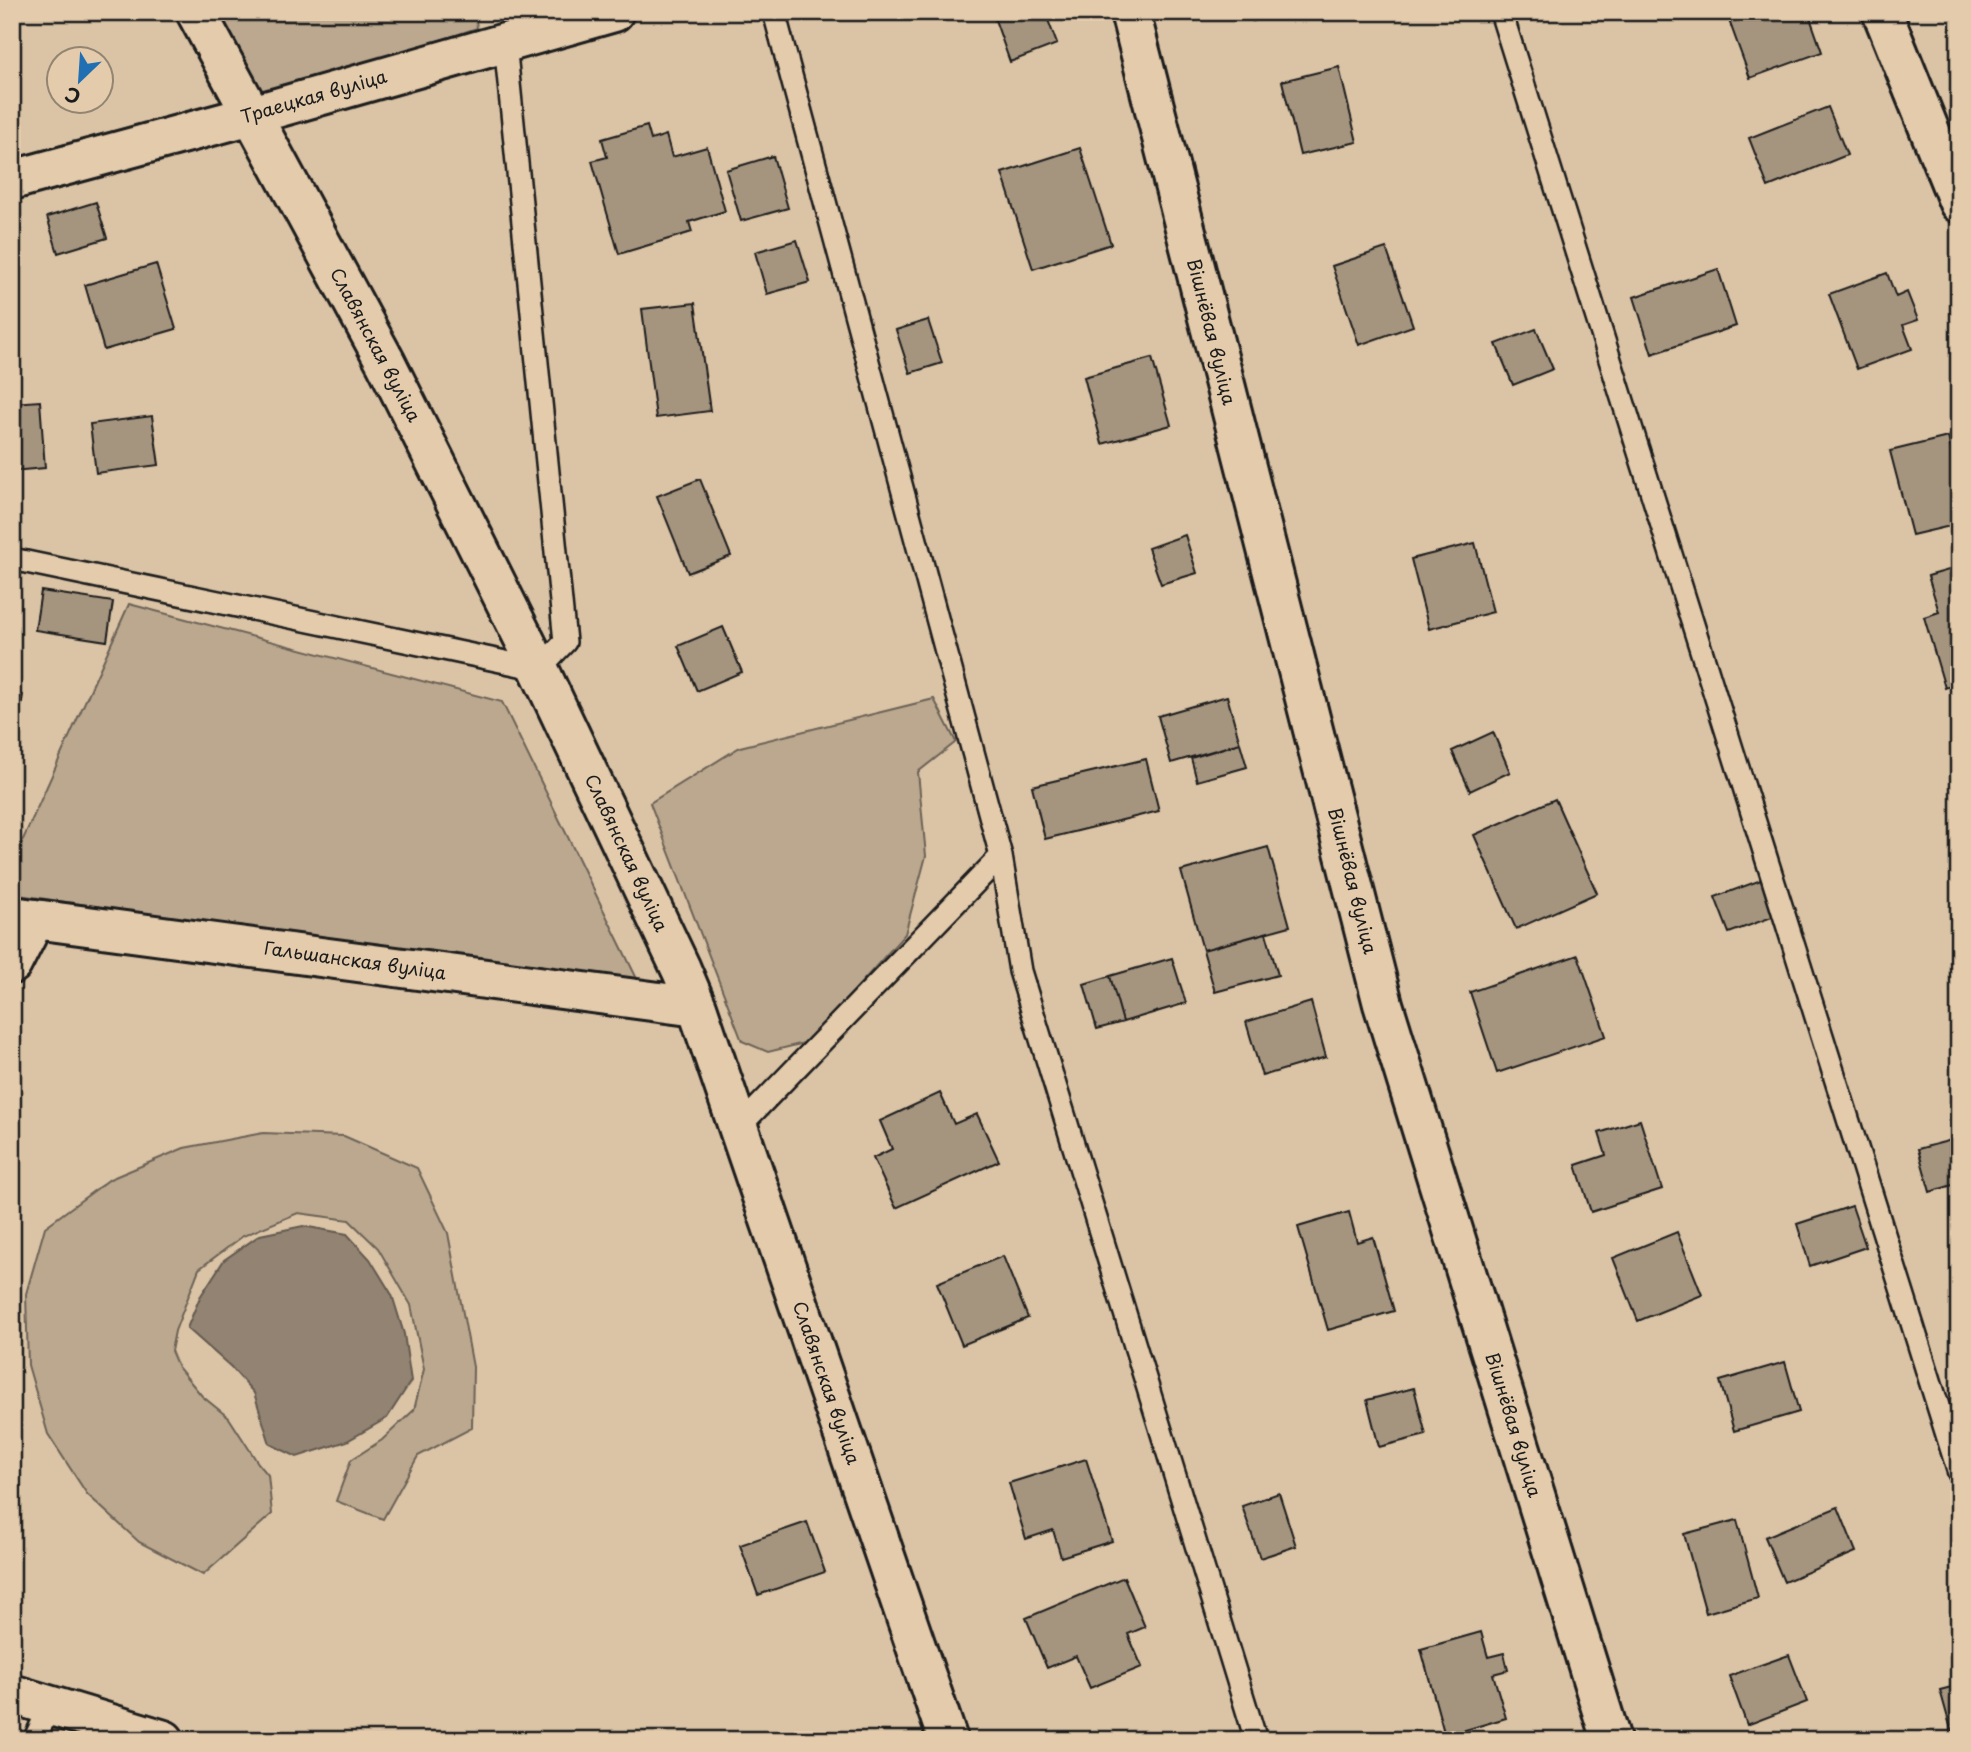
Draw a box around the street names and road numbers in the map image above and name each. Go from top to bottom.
street label: Траецкая вуліца [237,62,390,129]
street label: Вішнёвая вуліца [1181,256,1244,408]
street label: Славянская вуліца [324,262,428,426]
street label: Славянская вуліца [579,769,676,936]
street label: Вішнёвая вуліца [1322,805,1385,957]
street label: Гальшанская вуліца [262,933,448,986]
street label: Славянская вуліца [787,1297,868,1468]
street label: Вішнёвая вуліца [1480,1349,1549,1500]

